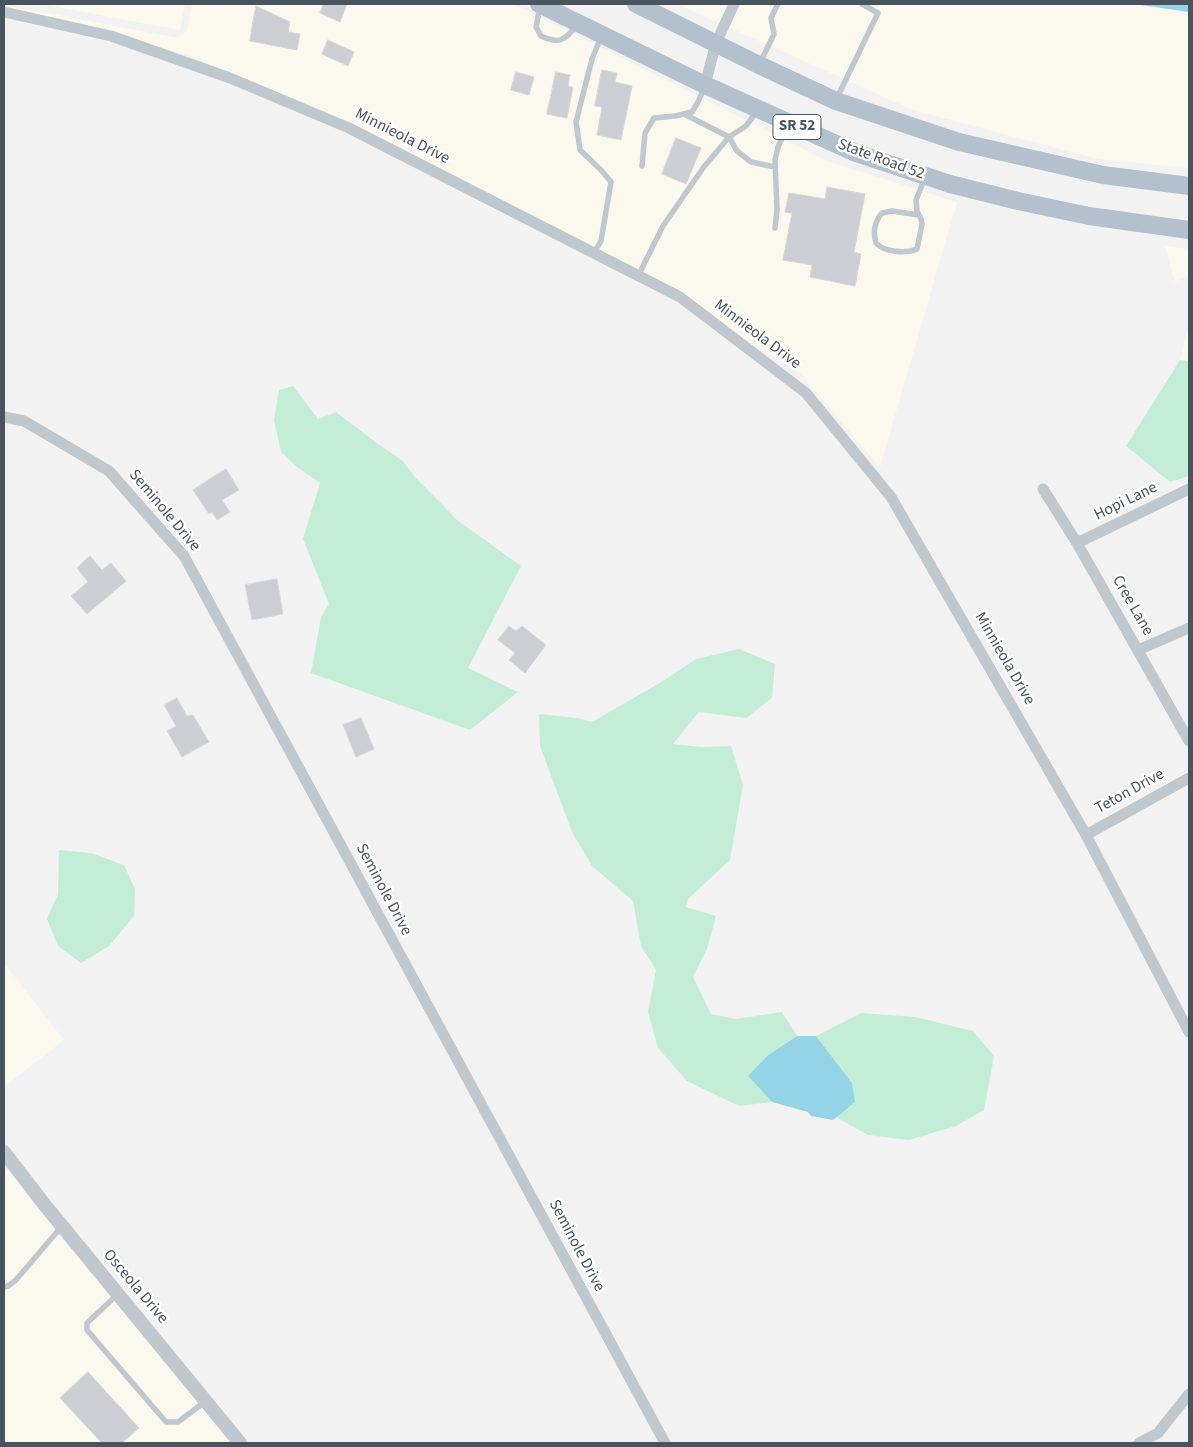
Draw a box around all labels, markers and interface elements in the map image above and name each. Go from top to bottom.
street label: Minnieola Drive [351,105,453,169]
road number: SR 52 [773,114,821,140]
street label: State Road 52 [835,135,927,185]
street label: Minnieola Drive [710,296,804,374]
street label: Seminole Drive [124,466,204,556]
street label: Hopi Lane [1091,479,1161,525]
street label: Cree Lane [1107,573,1157,639]
street label: Minnieola Drive [970,609,1038,709]
street label: Teton Drive [1092,765,1168,819]
street label: Seminole Drive [351,841,415,939]
street label: Seminole Drive [544,1197,608,1295]
street label: Osceola Drive [98,1246,172,1328]

